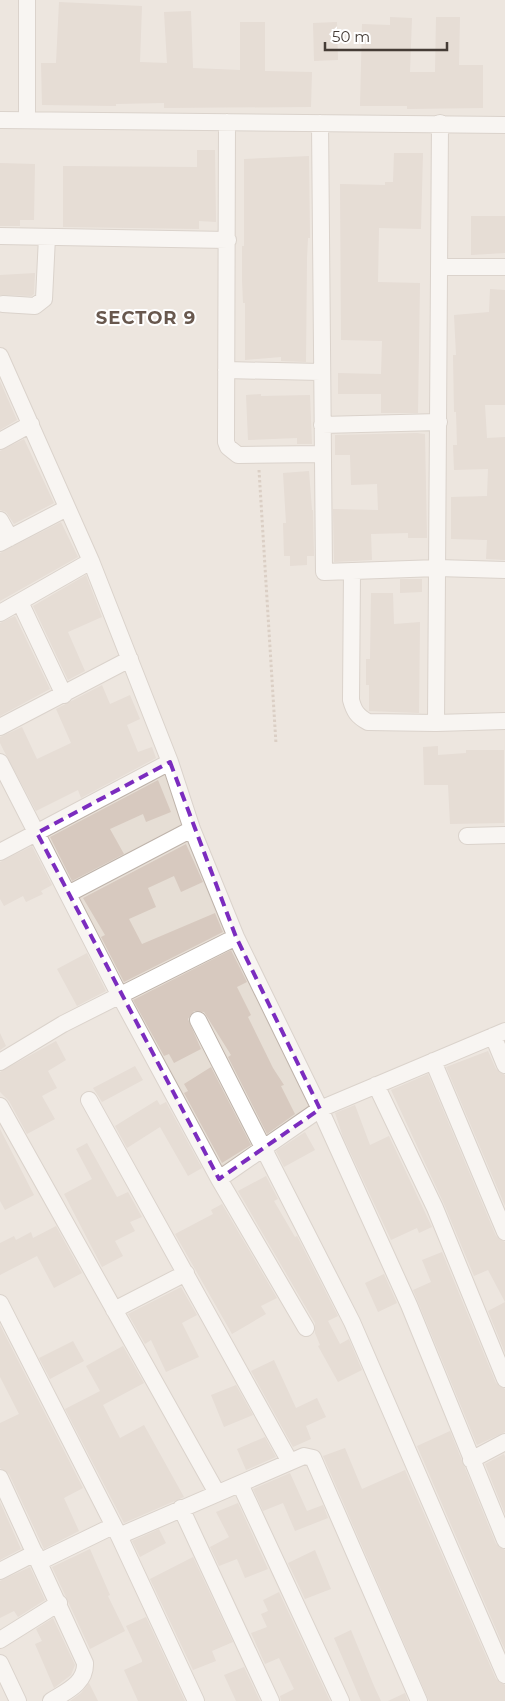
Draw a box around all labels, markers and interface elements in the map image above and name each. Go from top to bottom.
scale bar [325,20,448,52]
text: 50 m [332,27,370,46]
district label: SECTOR 9 [96,307,196,329]

